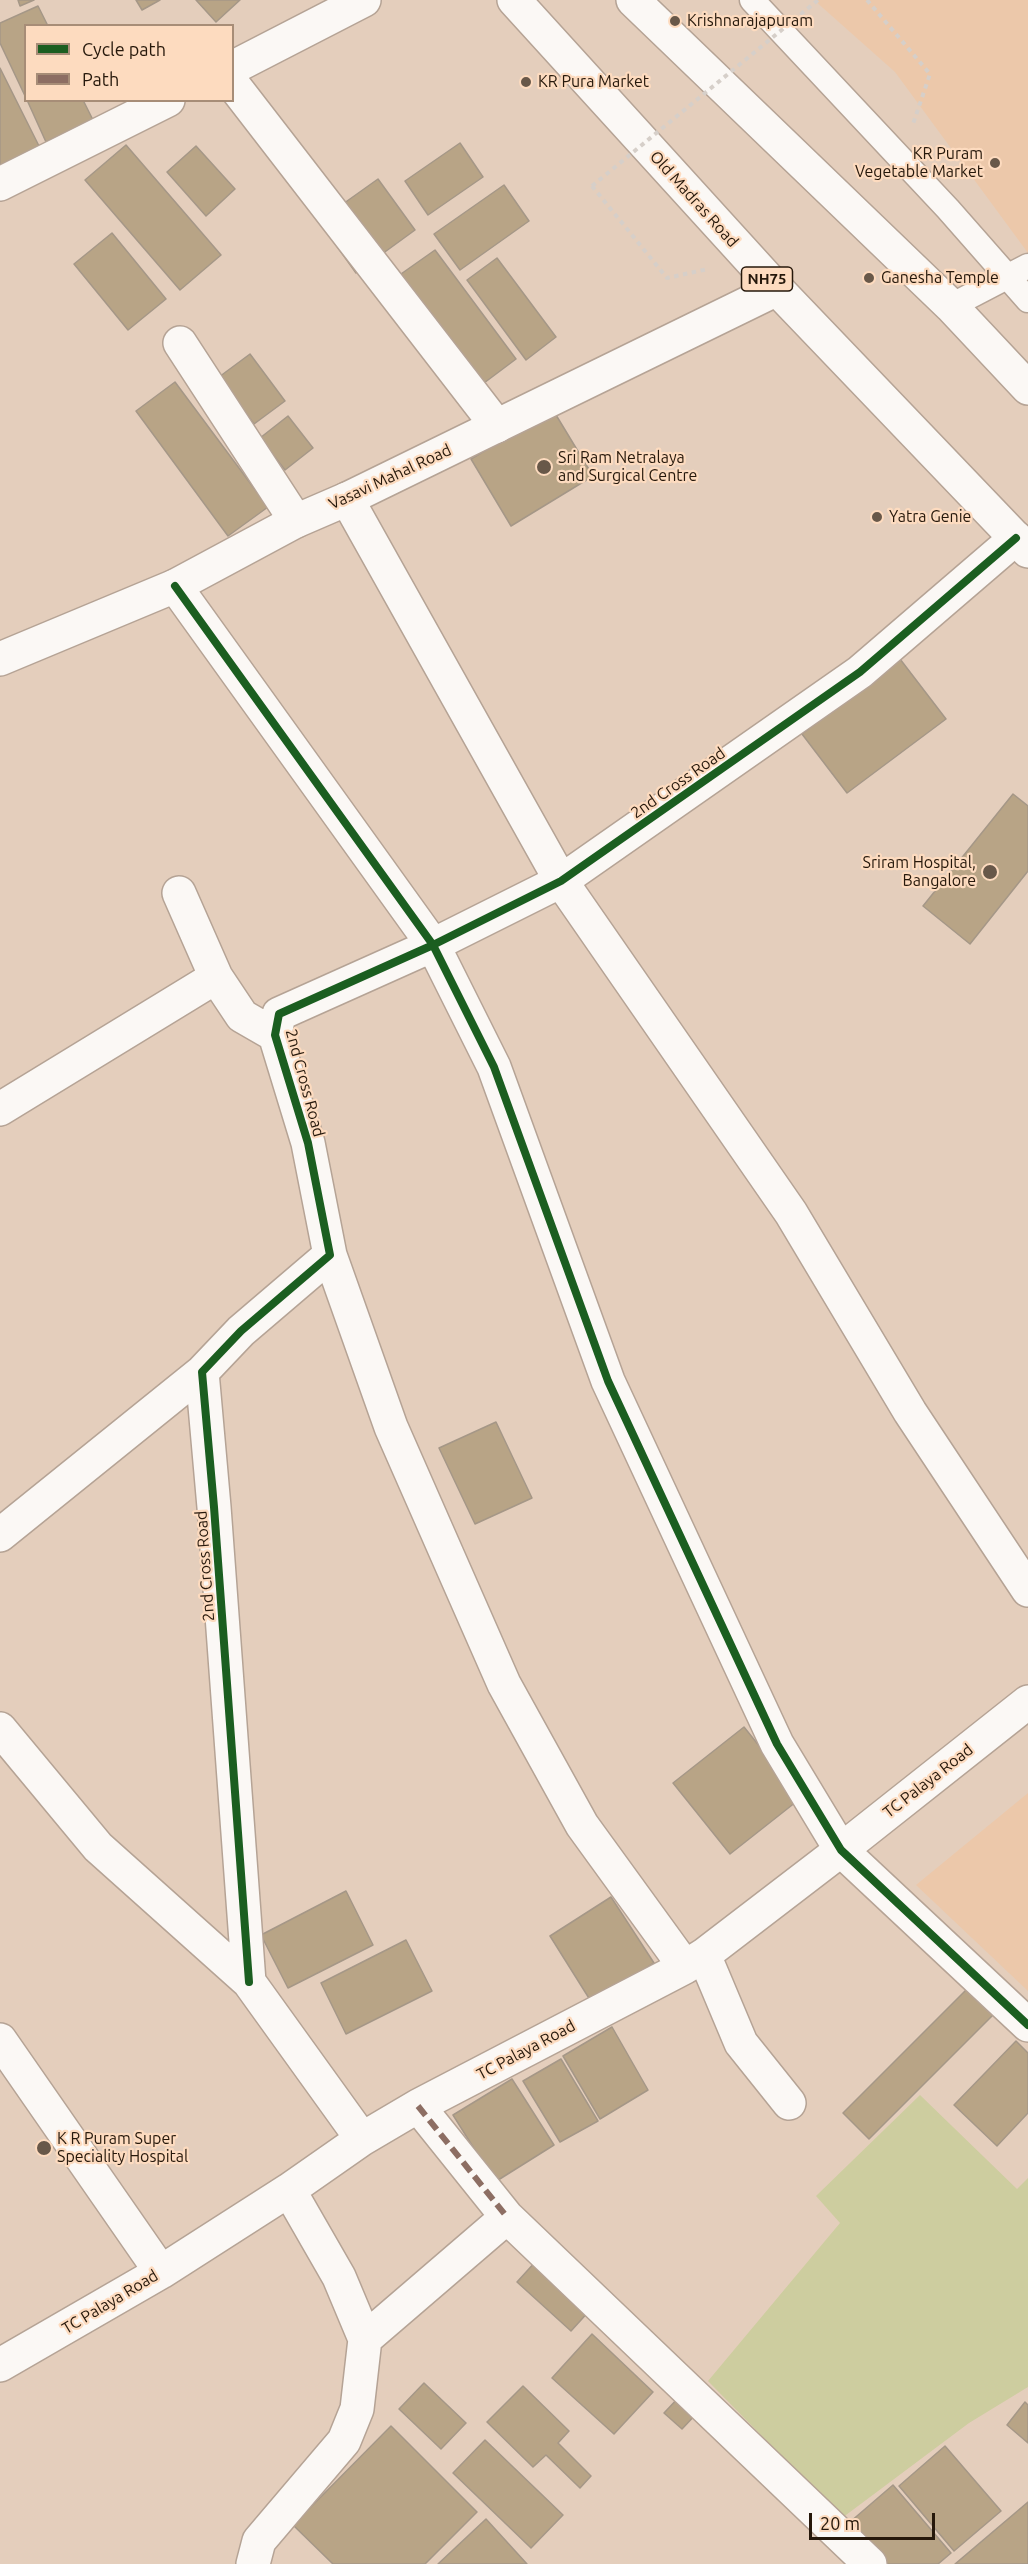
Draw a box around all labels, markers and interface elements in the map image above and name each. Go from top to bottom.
place label: Krishnarajapuram [687,11,813,31]
marker: Krishnarajapuram [668,14,682,28]
legend [24,24,234,102]
text: Cycle path [82,39,166,59]
text: Path [82,69,119,89]
place label: KR Pura Market [538,72,649,92]
marker: KR Pura Market [519,75,533,89]
place label: KR Puram Vegetable Market [855,144,983,182]
street label: Old Madras Road [646,147,742,251]
marker: KR Puram Vegetable Market [988,156,1002,170]
road number: NH75 [742,267,792,291]
place label: Ganesha Temple [881,268,999,288]
marker: Ganesha Temple [862,271,876,285]
street label: Vasavi Mahal Road [326,440,454,514]
place label: Sri Ram Netralaya and Surgical Centre [558,448,697,486]
marker: Sri Ram Netralaya and Surgical Centre [535,458,553,476]
place label: Yatra Genie [889,507,971,527]
marker: Yatra Genie [870,510,884,524]
street label: 2nd Cross Road [627,743,729,823]
place label: Sriram Hospital, Bangalore [863,853,976,891]
marker: Sriram Hospital, Bangalore [981,863,999,881]
street label: 2nd Cross Road [281,1027,329,1139]
street label: 2nd Cross Road [192,1510,218,1622]
street label: TC Palaya Road [879,1740,977,1822]
street label: TC Palaya Road [474,2016,578,2084]
place label: K R Puram Super Speciality Hospital [57,2129,188,2167]
marker: K R Puram Super Speciality Hospital [35,2139,53,2157]
street label: TC Palaya Road [58,2266,162,2338]
scale bar [812,2501,938,2539]
text: 20 m [820,2513,860,2533]

